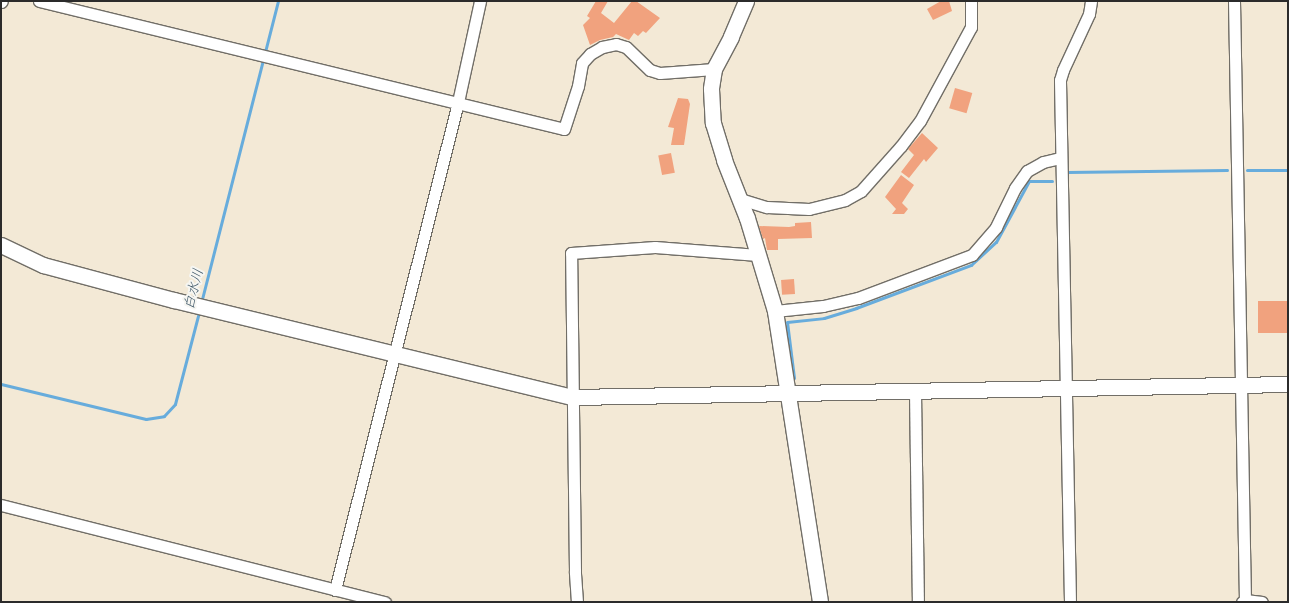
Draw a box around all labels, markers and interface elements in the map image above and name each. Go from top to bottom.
water label: 白水川 [180,267,206,311]

